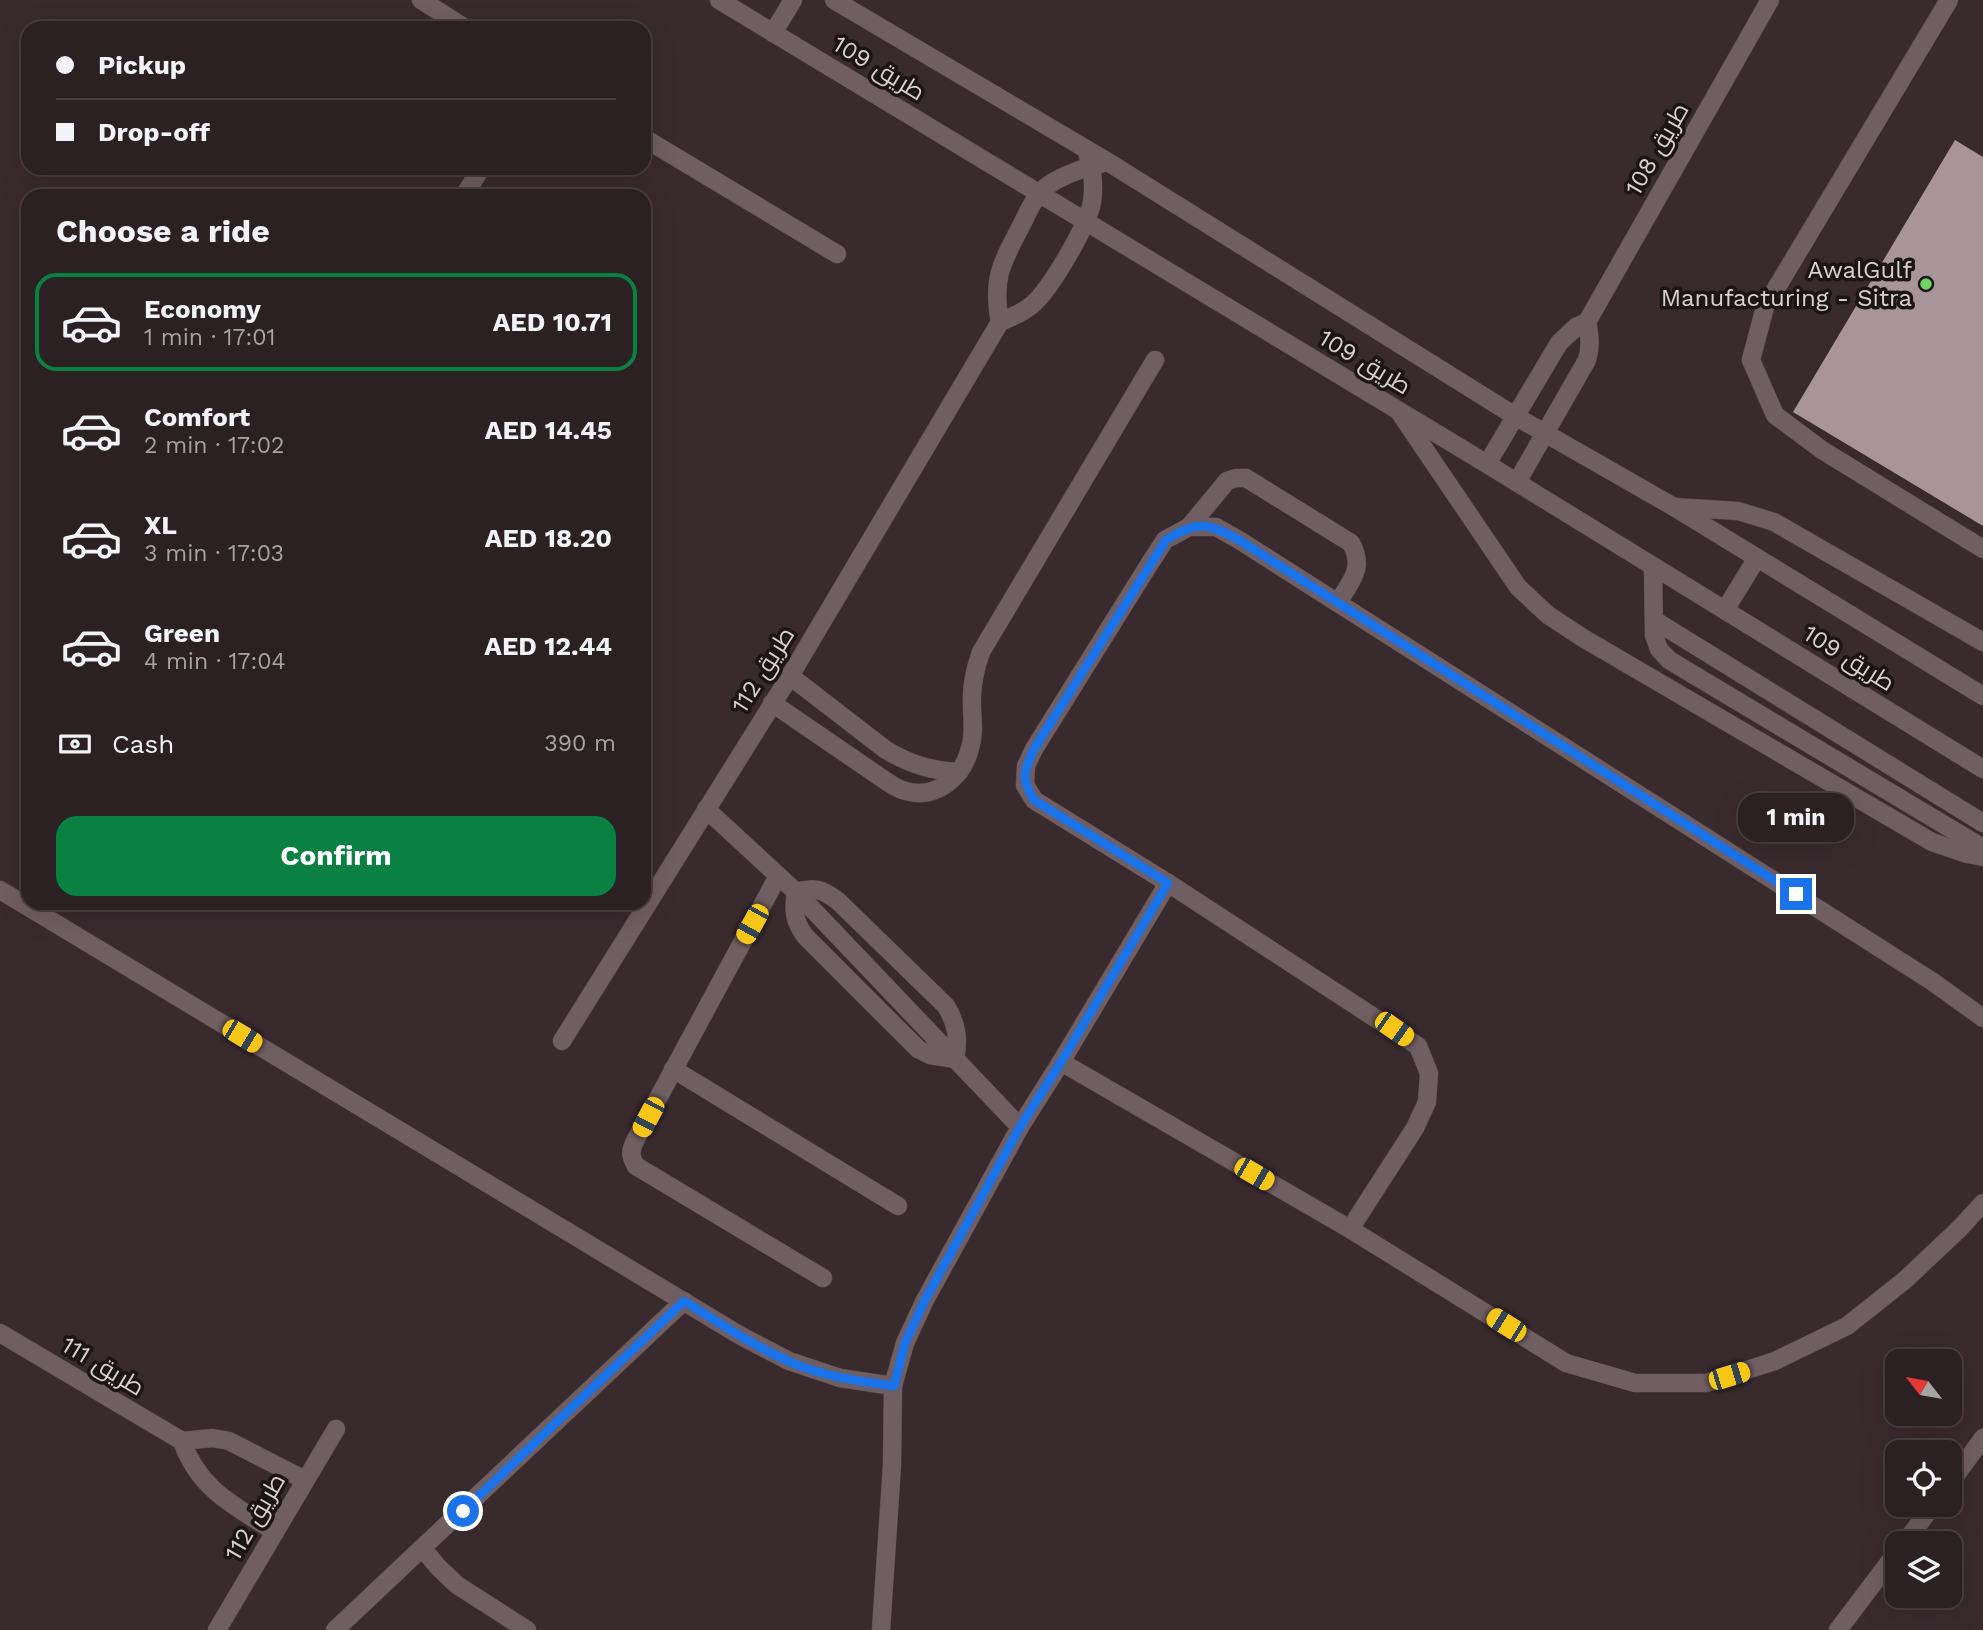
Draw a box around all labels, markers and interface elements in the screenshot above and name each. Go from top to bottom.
street label: طريق 109 [827,30,930,107]
text: Pickup [98,50,186,80]
street label: طريق 108 [1619,98,1696,201]
text: Drop-off [98,117,210,147]
text: Choose a ride [56,212,270,250]
place label: AwalGulf Manufacturing - Sitra [1661,256,1913,312]
marker: AwalGulf Manufacturing - Sitra [1918,276,1934,292]
icon: car [60,291,123,354]
text: Economy [144,294,261,324]
text: AED 10.71 [493,307,612,337]
text: 1 min · 17:01 [144,324,275,351]
street label: طريق 109 [1313,324,1416,401]
icon: car [60,399,123,462]
text: Comfort [144,402,250,432]
text: AED 14.45 [485,415,612,445]
text: 2 min · 17:02 [144,432,284,459]
icon: car [60,507,123,570]
text: XL [144,510,177,540]
text: AED 18.20 [485,523,612,553]
text: 3 min · 17:03 [144,540,284,567]
icon: car [60,615,123,678]
text: Green [144,618,220,648]
street label: طريق 109 [1798,619,1900,698]
street label: طريق 112 [726,622,801,719]
text: AED 12.44 [484,631,612,661]
text: 4 min · 17:04 [144,648,286,675]
icon: cash [56,725,94,763]
text: Cash [112,729,174,759]
text: 390 m [544,730,616,757]
callout: 1 min [1738,792,1854,842]
text: 1 min [1766,804,1826,831]
button: Confirm [56,816,616,896]
route end [1780,878,1812,910]
car [733,901,772,947]
car [1371,1008,1418,1050]
car [219,1016,266,1056]
car [629,1094,668,1140]
car [1231,1154,1278,1194]
car [1483,1305,1530,1345]
street label: طريق 111 [56,1331,149,1402]
north arrow [1885,1349,1962,1426]
map controls [1885,1349,1962,1608]
car [1706,1360,1753,1392]
button: locate [1885,1440,1962,1517]
street label: طريق 112 [219,1469,292,1566]
route start [447,1495,479,1527]
button: layers [1885,1531,1962,1608]

